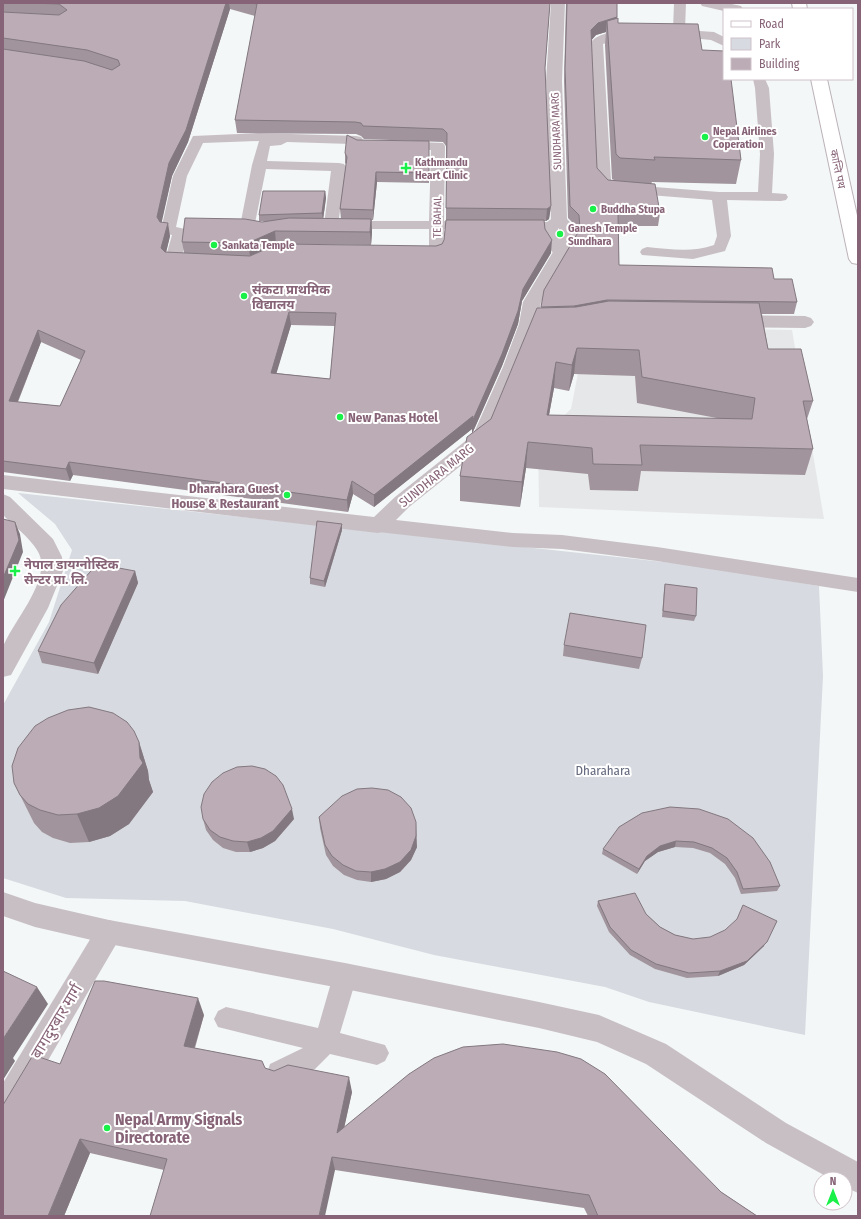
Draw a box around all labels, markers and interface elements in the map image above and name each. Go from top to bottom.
legend [723,8,853,80]
text: Road [759,17,784,31]
text: Park [759,37,781,51]
text: Building [759,57,800,71]
street label: SUNDHARA MARG [549,92,564,170]
place label: Nepal Airlines Coperation [713,125,777,151]
marker: Nepal Airlines Coperation [700,132,710,142]
street label: कान्ति पथ [827,148,848,191]
place label: Kathmandu Heart Clinic [415,156,468,182]
marker: Kathmandu Heart Clinic [400,162,412,174]
street label: TE BAHAL [431,196,444,238]
place label: Buddha Stupa [601,203,666,216]
marker: Buddha Stupa [588,204,598,214]
place label: Ganesh Temple Sundhara [568,222,638,248]
marker: Ganesh Temple Sundhara [555,229,565,239]
place label: Sankata Temple [222,239,295,252]
marker: Sankata Temple [209,240,219,250]
place label: संकटा प्राथमिक विद्यालय [252,282,330,312]
marker: संकटा प्राथमिक विद्यालय [239,291,249,301]
place label: New Panas Hotel [348,410,438,425]
marker: New Panas Hotel [335,412,345,422]
street label: SUNDHARA MARG [396,441,477,510]
place label: Dharahara Guest House & Restaurant [172,481,279,511]
marker: Dharahara Guest House & Restaurant [282,490,292,500]
place label: नेपाल डायग्नोस्टिक सेन्टर प्रा. लि. [24,557,119,587]
marker: नेपाल डायग्नोस्टिक सेन्टर प्रा. लि. [9,565,21,577]
park label: Dharahara [575,763,631,778]
street label: बागदुरबार मार्ग [27,980,87,1063]
place label: Nepal Army Signals Directorate [115,1110,242,1147]
marker: Nepal Army Signals Directorate [102,1123,112,1133]
north arrow [813,1171,853,1211]
text: N [830,1175,836,1188]

